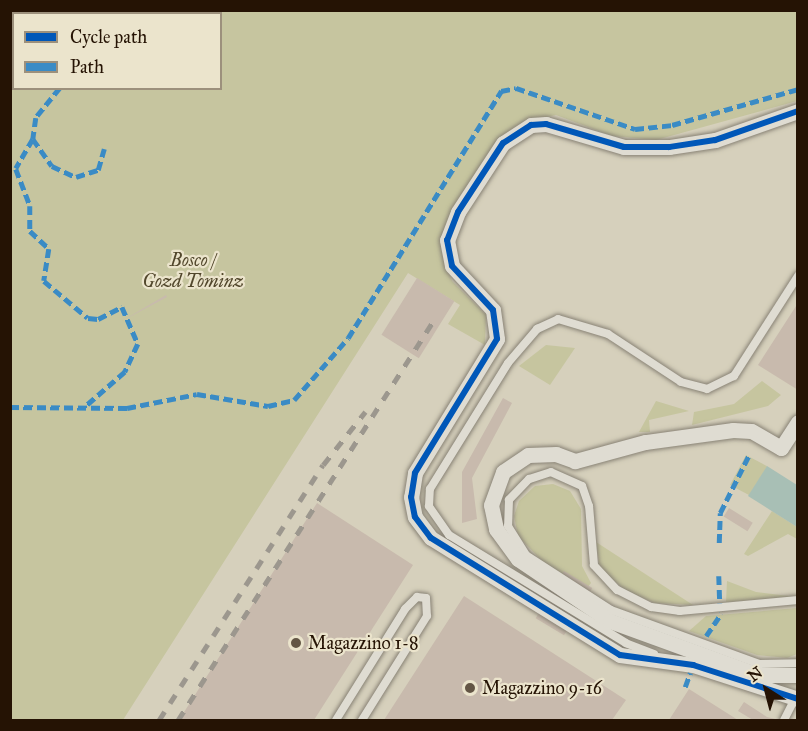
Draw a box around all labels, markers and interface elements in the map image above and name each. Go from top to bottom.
legend [12,12,222,90]
text: Cycle path [70,26,147,48]
text: Path [70,56,104,78]
park label: Bosco / Gozd Tominz [142,250,244,292]
place label: Magazzino 1-8 [308,632,419,654]
marker: Magazzino 1-8 [289,636,303,650]
north arrow [736,659,796,719]
text: N [744,662,766,686]
place label: Magazzino 9-16 [482,677,602,699]
marker: Magazzino 9-16 [463,681,477,695]

